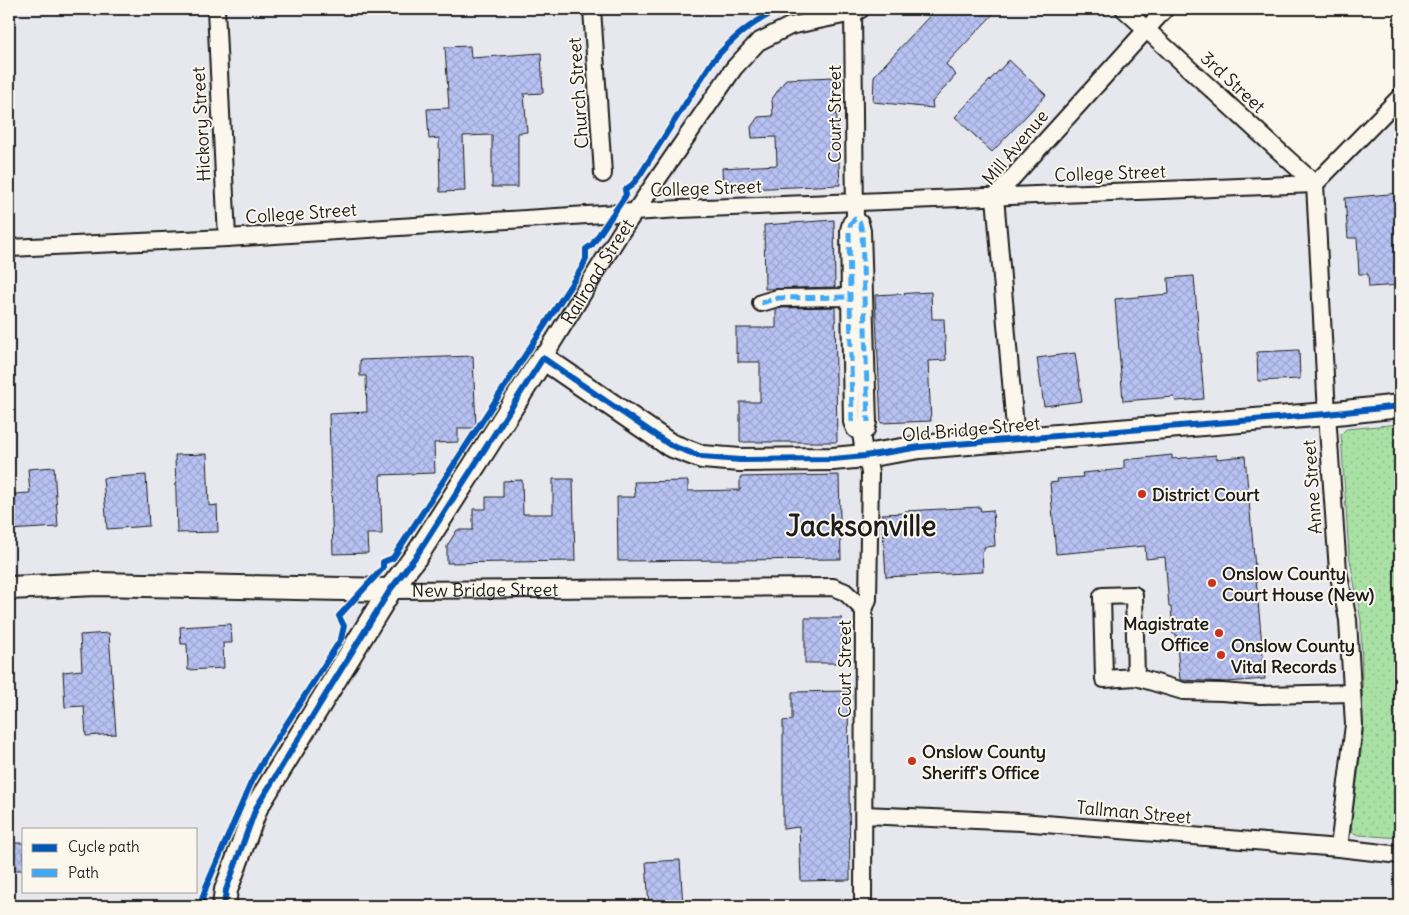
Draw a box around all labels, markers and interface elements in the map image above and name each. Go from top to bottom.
street label: Church Street [563,36,593,150]
street label: 3rd Street [1196,46,1270,118]
street label: Court Street [823,65,846,163]
street label: Hickory Street [187,66,215,182]
street label: Mill Avenue [977,105,1053,189]
street label: College Street [1054,160,1166,186]
street label: College Street [650,175,762,201]
street label: College Street [245,198,357,228]
street label: Railroad Street [555,214,638,328]
street label: Old Bridge Street [901,412,1041,446]
street label: Anne Street [1297,439,1327,535]
place label: District Court [1152,483,1261,506]
marker: District Court [1136,488,1148,500]
district label: Jacksonville [786,508,936,544]
place label: Onslow County Court House (New) [1222,562,1374,606]
street label: New Bridge Street [412,577,558,601]
marker: Onslow County Court House (New) [1206,577,1218,589]
place label: Magistrate Office [1123,612,1209,656]
street label: Court Street [833,620,856,718]
marker: Magistrate Office [1213,627,1225,639]
place label: Onslow County Vital Records [1231,634,1355,678]
marker: Onslow County Vital Records [1215,649,1227,661]
place label: Onslow County Sheriff's Office [922,740,1046,784]
marker: Onslow County Sheriff's Office [906,755,918,767]
street label: Tallman Street [1076,796,1192,828]
legend [22,828,198,892]
text: Cycle path [68,837,140,856]
text: Path [68,863,99,882]

